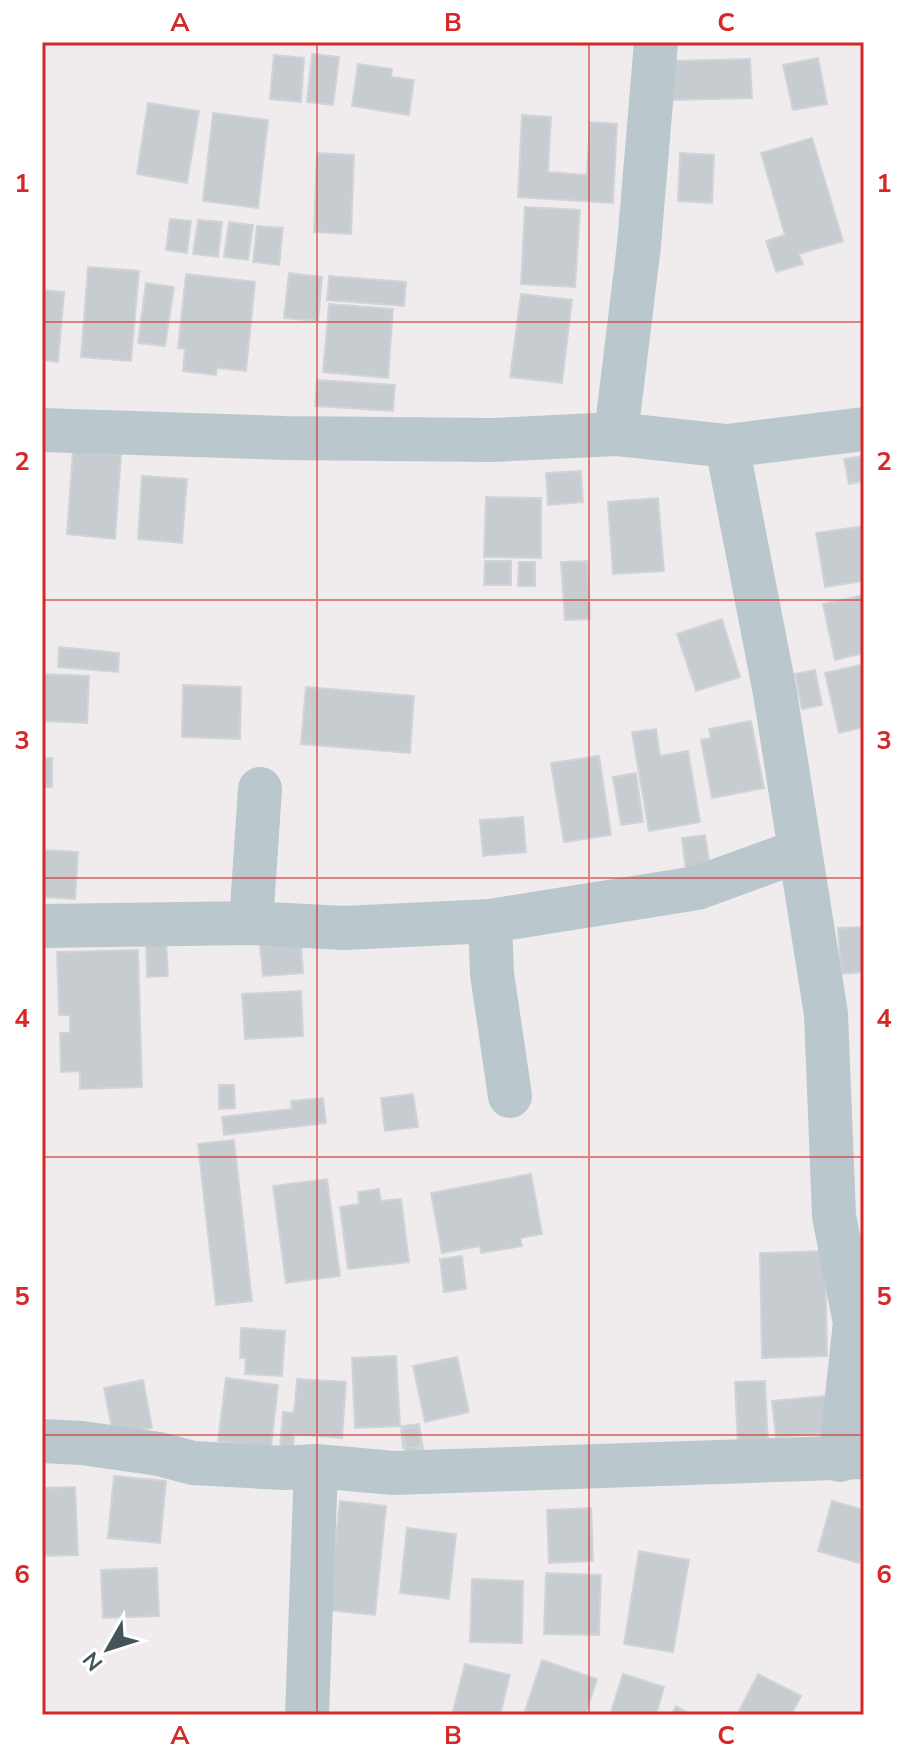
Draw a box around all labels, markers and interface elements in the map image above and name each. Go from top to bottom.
text: A [170,5,190,40]
text: B [444,5,462,40]
text: C [717,5,735,40]
text: 1 [14,166,30,201]
text: 1 [876,166,892,201]
text: 2 [14,444,30,479]
text: 2 [876,444,892,479]
text: 3 [14,723,30,758]
text: 3 [876,723,892,758]
text: 4 [14,1001,30,1036]
text: 4 [876,1001,892,1036]
text: 5 [14,1279,30,1314]
text: 5 [876,1279,892,1314]
text: 6 [14,1557,30,1592]
text: 6 [876,1557,892,1592]
north arrow [68,1609,148,1689]
text: N [76,1645,110,1677]
text: A [170,1718,190,1753]
text: B [444,1718,462,1753]
text: C [717,1718,735,1753]

